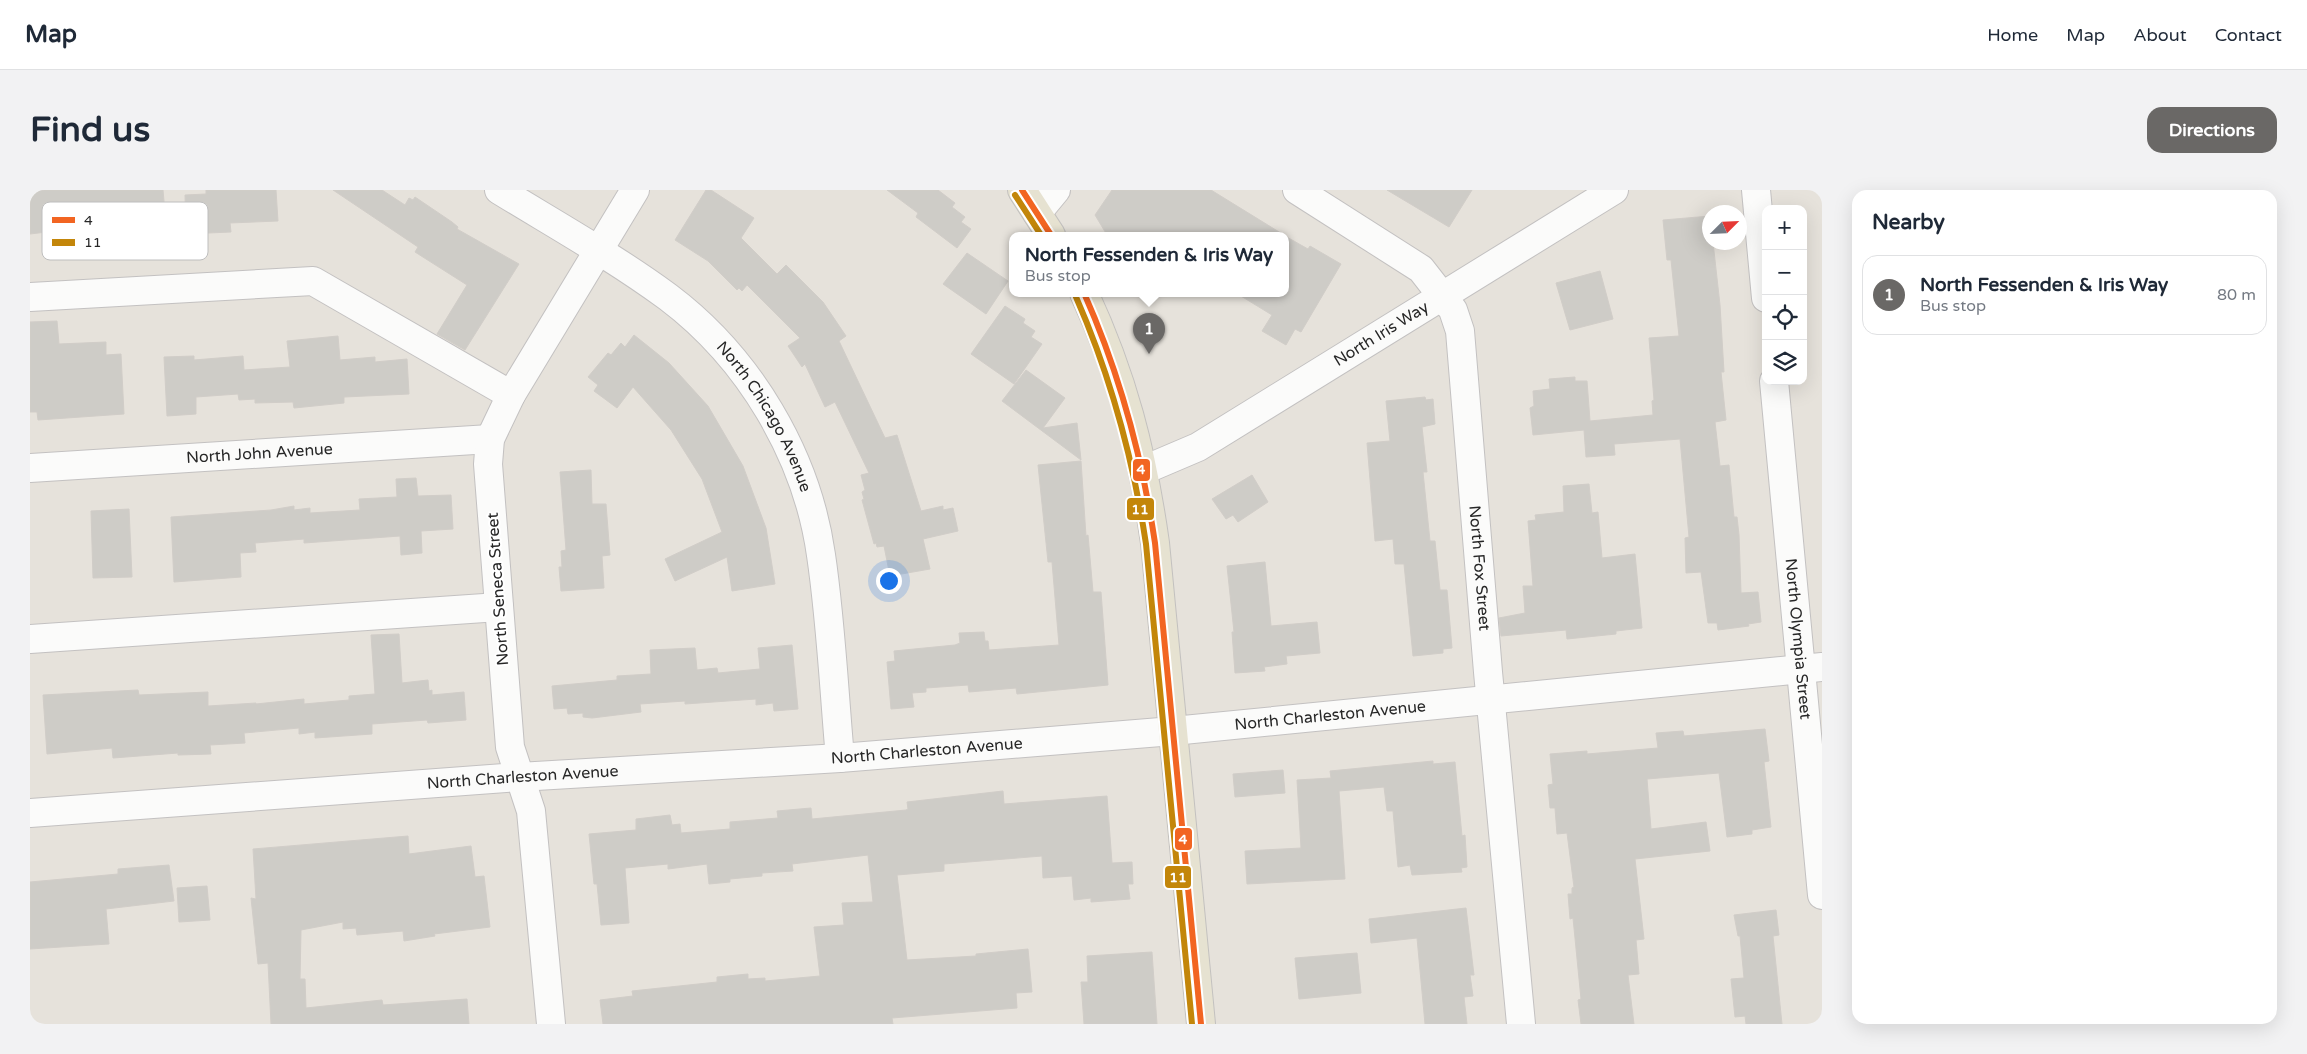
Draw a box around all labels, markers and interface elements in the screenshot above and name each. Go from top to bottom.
text: Map [25,20,77,49]
text: Home [1987,24,2038,46]
text: Map [2066,24,2105,46]
text: About [2133,24,2187,46]
text: Contact [2215,24,2282,46]
button: Directions [2147,107,2277,153]
text: Find us [30,109,150,151]
legend [42,202,208,260]
north arrow [1702,205,1747,250]
map controls [1762,205,1807,385]
button: + [1762,205,1807,250]
text: Nearby [1872,210,1945,235]
text: 4 [84,212,93,229]
popup [1009,232,1289,297]
text: 11 [84,234,102,251]
text: North Fessenden & Iris Way [1025,244,1273,266]
button: − [1762,250,1807,295]
text: Bus stop [1025,266,1091,286]
text: North Fessenden & Iris Way [1920,274,2168,296]
text: 1 [1884,285,1894,305]
text: 80 m [2217,285,2256,305]
button: locate [1762,295,1807,340]
text: Bus stop [1920,296,1986,316]
street label: North Iris Way [1330,297,1433,371]
pin: 1 [1133,313,1165,354]
street label: North Chicago Avenue [712,337,816,495]
button: layers [1762,340,1807,385]
street label: North John Avenue [186,439,333,468]
line badge: 4 [1132,458,1151,482]
text: 4 [1137,461,1146,478]
line badge: 11 [1126,497,1155,521]
text: 11 [1131,501,1149,518]
street label: North Fox Street [1464,505,1495,632]
street label: North Seneca Street [483,512,513,666]
street label: North Olympia Street [1781,557,1816,720]
your location [876,568,902,594]
street label: North Charleston Avenue [1234,696,1427,735]
street label: North Charleston Avenue [830,733,1023,769]
street label: North Charleston Avenue [426,761,619,794]
line badge: 4 [1174,827,1193,851]
text: 4 [1179,831,1188,848]
line badge: 11 [1164,865,1192,889]
text: 11 [1169,869,1187,886]

